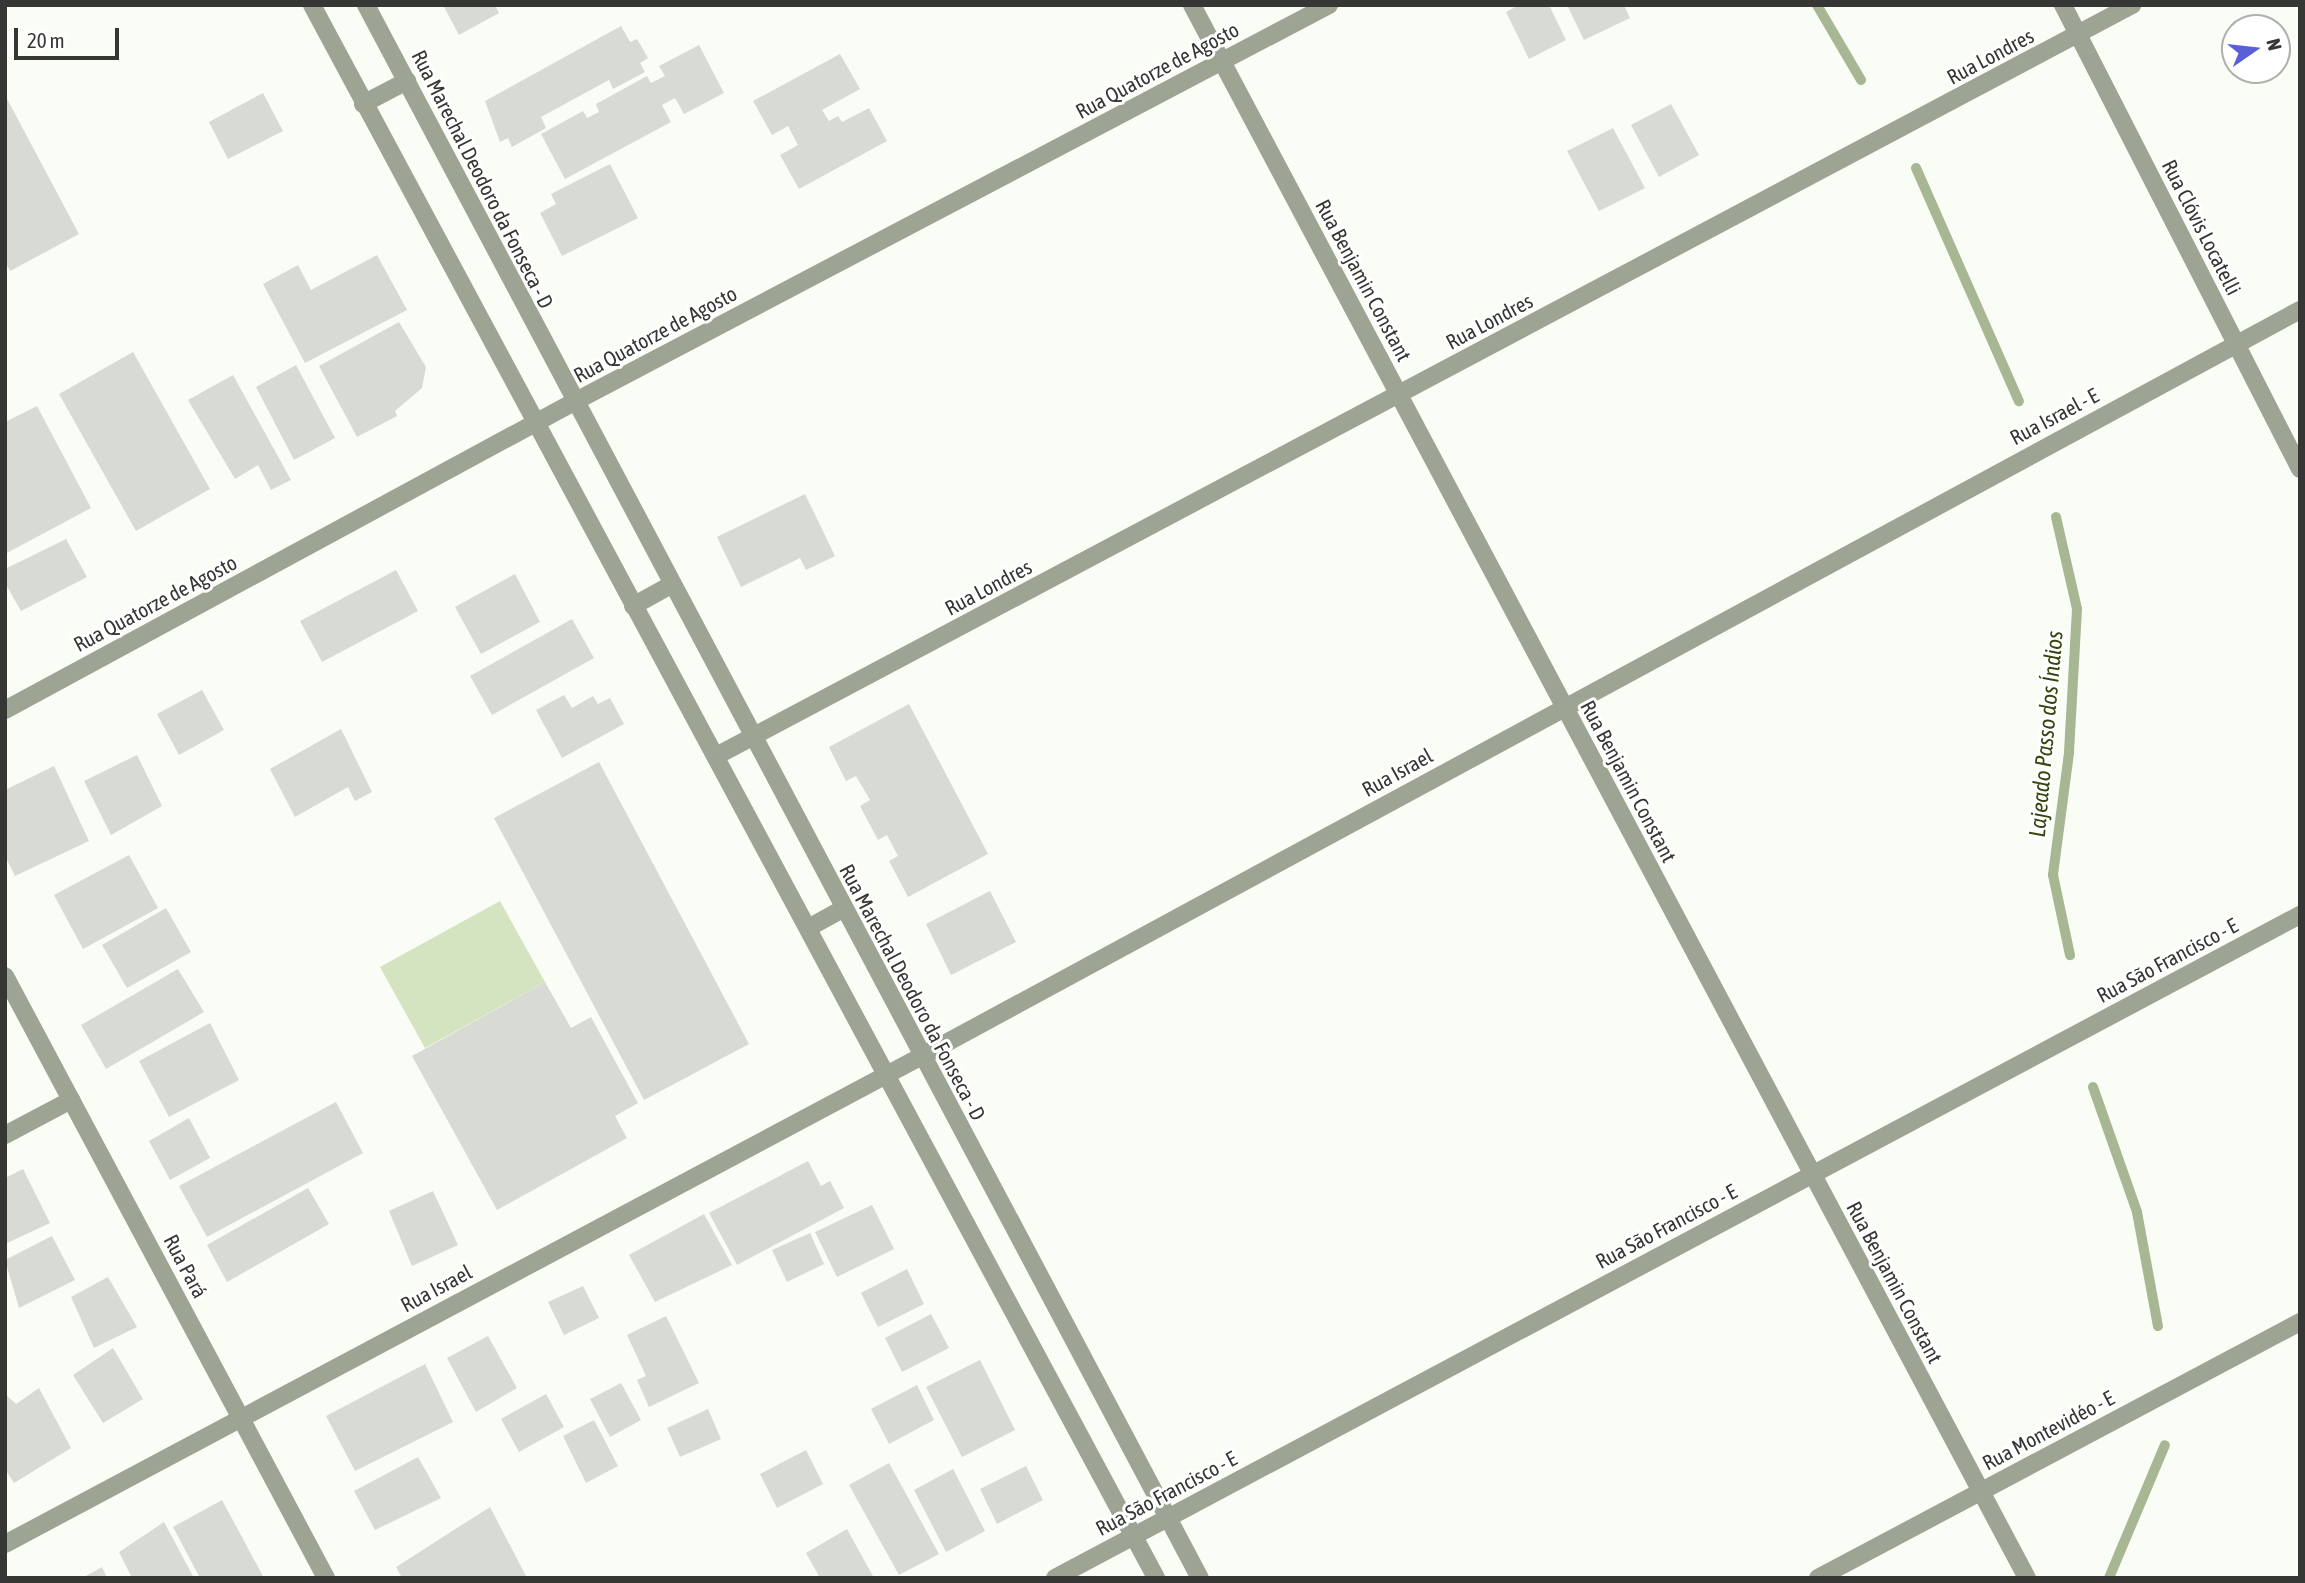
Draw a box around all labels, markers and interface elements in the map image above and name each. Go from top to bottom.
scale bar [18,14,122,58]
north arrow [2221,14,2291,84]
street label: Rua Quatorze de Agosto [1071,16,1243,124]
street label: Rua Londres [1942,23,2038,89]
text: 20 m [27,28,65,52]
text: N [2262,36,2286,53]
street label: Rua Marechal Deodoro da Fonseca - D [407,46,559,312]
street label: Rua Clóvis Locatelli [2157,155,2247,299]
street label: Rua Benjamin Constant [1311,195,1417,365]
street label: Rua Quatorze de Agosto [569,280,741,388]
street label: Rua Londres [1441,288,1537,354]
street label: Rua Israel - E [2005,382,2103,450]
street label: Rua Quatorze de Agosto [69,549,241,657]
street label: Rua Londres [940,554,1036,620]
water label: Lajeado Passo dos Índios [2023,629,2069,839]
street label: Rua Benjamin Constant [1576,696,1682,866]
street label: Rua Israel [1357,742,1437,802]
street label: Rua Marechal Deodoro da Fonseca - D [835,860,991,1124]
street label: Rua São Francisco - E [2092,912,2242,1008]
street label: Rua São Francisco - E [1591,1178,1741,1274]
street label: Rua Benjamin Constant [1842,1197,1948,1367]
street label: Rua Pará [159,1230,213,1302]
street label: Rua Israel [396,1259,476,1317]
street label: Rua Montevidéo - E [1978,1385,2118,1475]
street label: Rua São Francisco - E [1091,1445,1241,1541]

